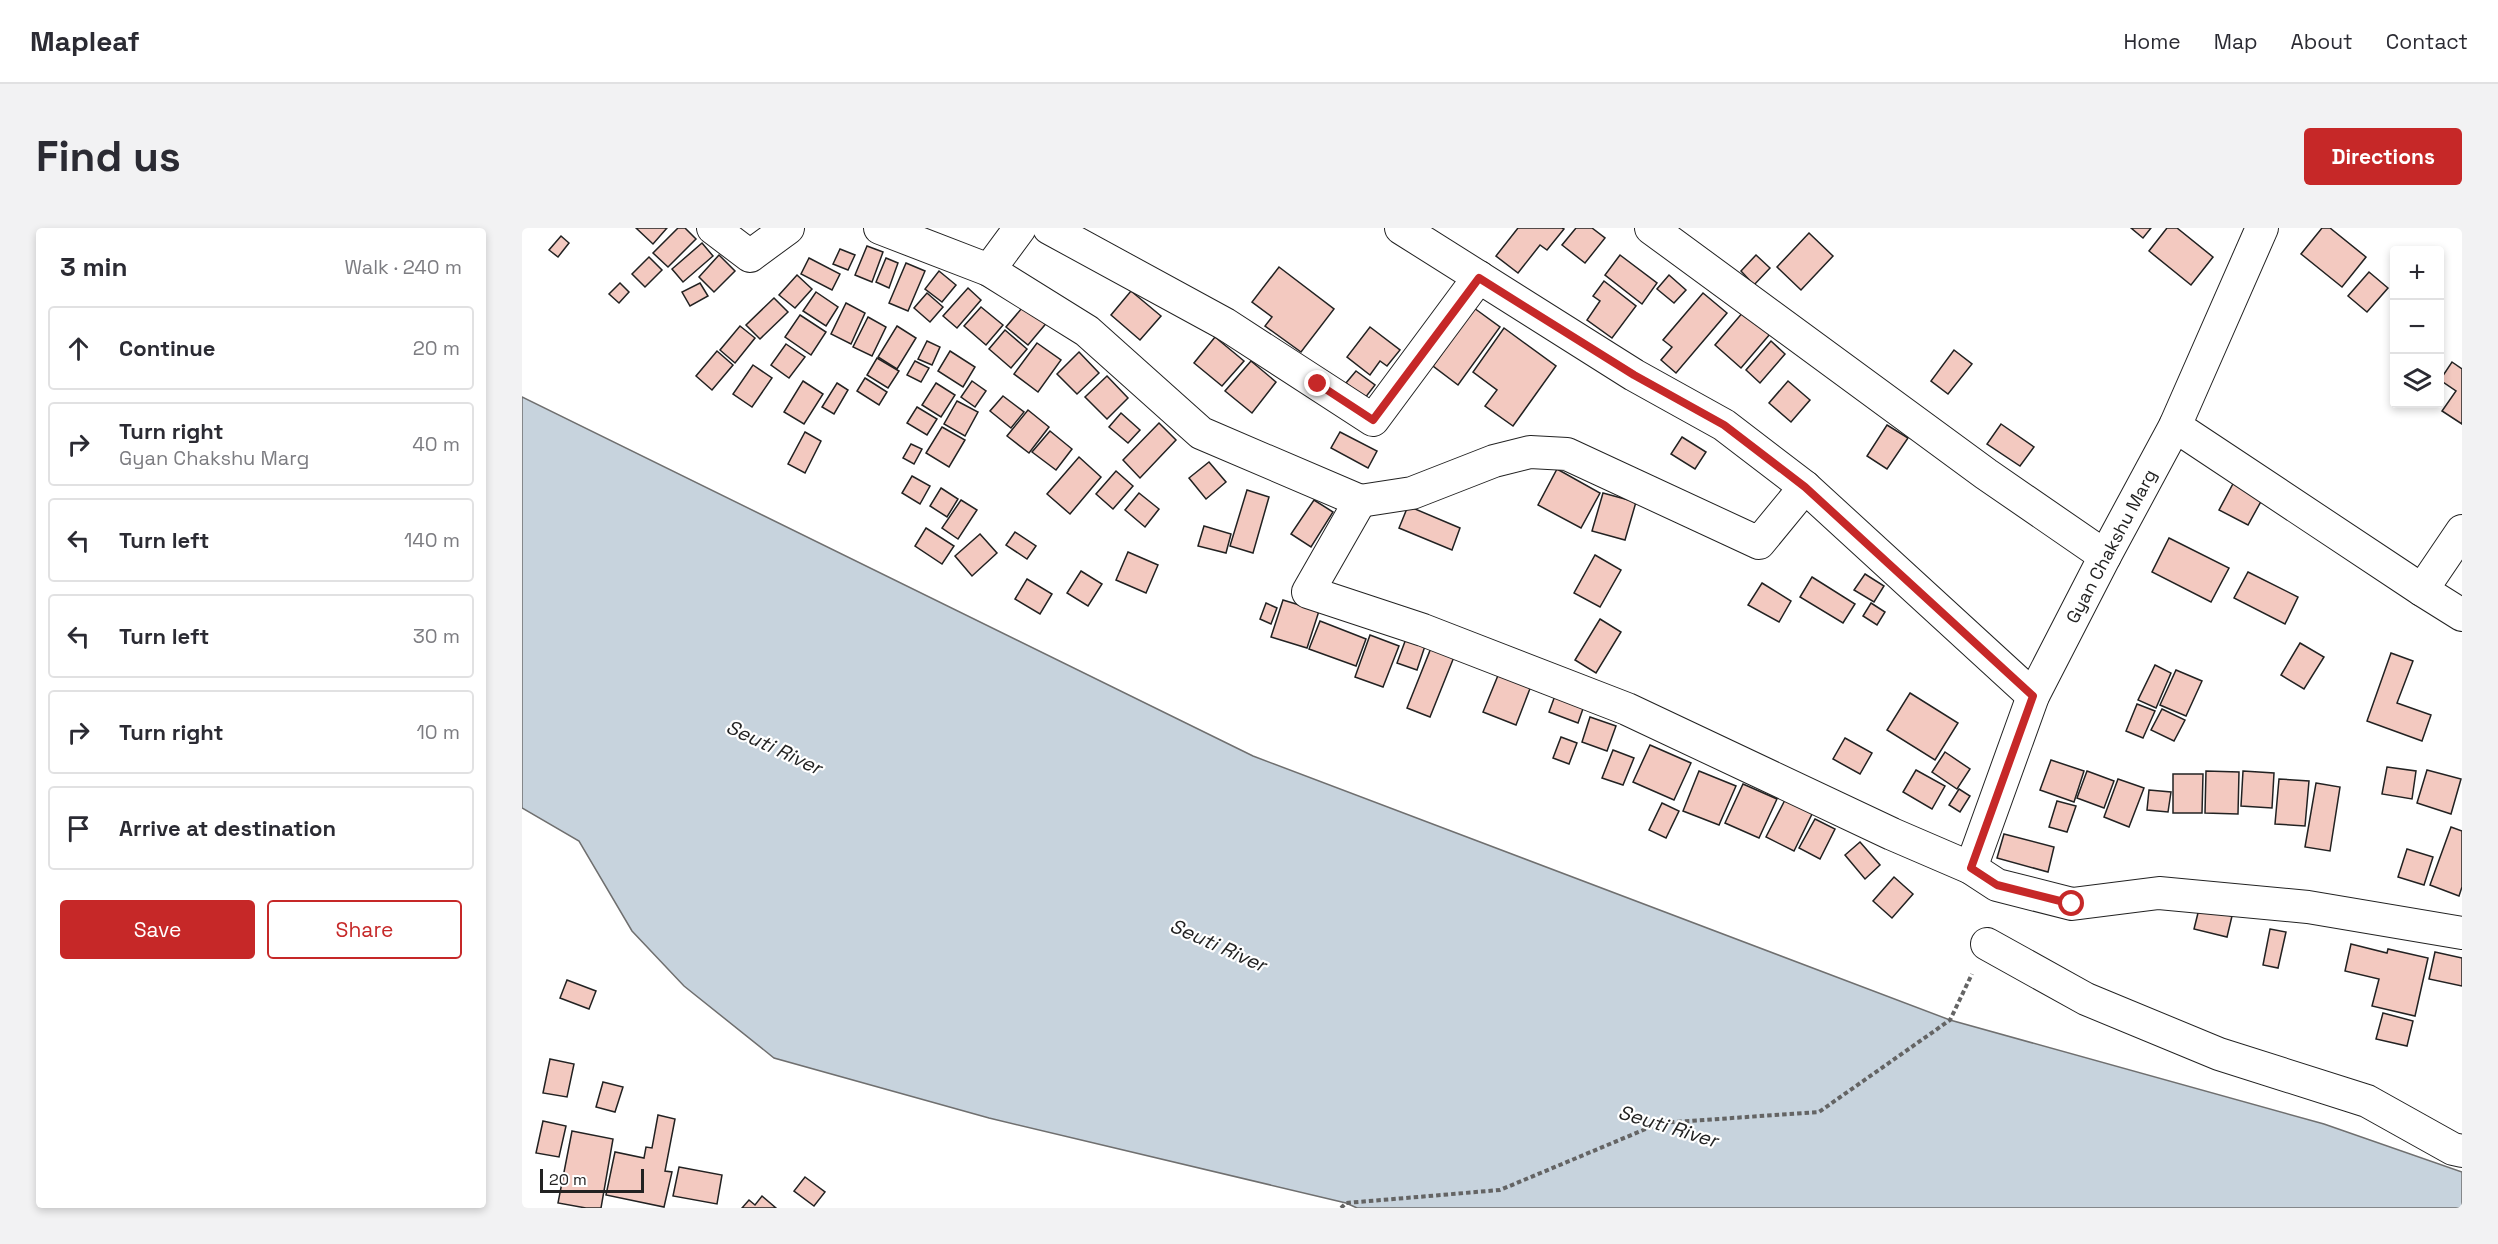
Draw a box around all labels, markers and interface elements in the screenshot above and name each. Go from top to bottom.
text: Mapleaf [30,23,140,59]
text: Home [2123,28,2181,55]
text: Map [2214,28,2258,55]
text: About [2291,28,2353,55]
text: Contact [2386,28,2468,55]
button: Directions [2304,128,2462,185]
text: Find us [36,130,181,183]
map controls [2390,246,2444,408]
button: + [2390,246,2444,300]
text: 3 min [60,250,128,284]
text: Walk · 240 m [344,254,462,280]
button: − [2390,300,2444,354]
icon: ahead [62,332,95,365]
text: Continue [119,334,215,362]
text: 20 m [413,335,460,361]
button: layers [2390,354,2444,408]
route end [1304,370,1330,396]
text: Turn right [119,417,224,445]
icon: right [62,428,95,461]
text: 40 m [412,431,460,457]
text: Gyan Chakshu Marg [119,445,309,471]
street label: Gyan Chakshu Marg [2061,465,2161,627]
icon: left [62,524,95,557]
text: Turn left [119,526,209,554]
text: 140 m [404,527,460,553]
icon: left [62,620,95,653]
text: Turn left [119,622,209,650]
text: 30 m [413,623,460,649]
water label: Seuti River [722,713,828,782]
icon: right [62,716,95,749]
text: Turn right [119,718,224,746]
text: 10 m [416,719,460,745]
icon: arrive [62,812,95,845]
text: Arrive at destination [119,814,336,842]
route start [2058,890,2084,916]
button: Save [60,900,255,959]
button: Share [267,900,462,959]
water label: Seuti River [1166,912,1273,979]
water label: Seuti River [1615,1099,1723,1154]
scale bar [540,1166,644,1194]
text: 20 m [549,1169,587,1190]

